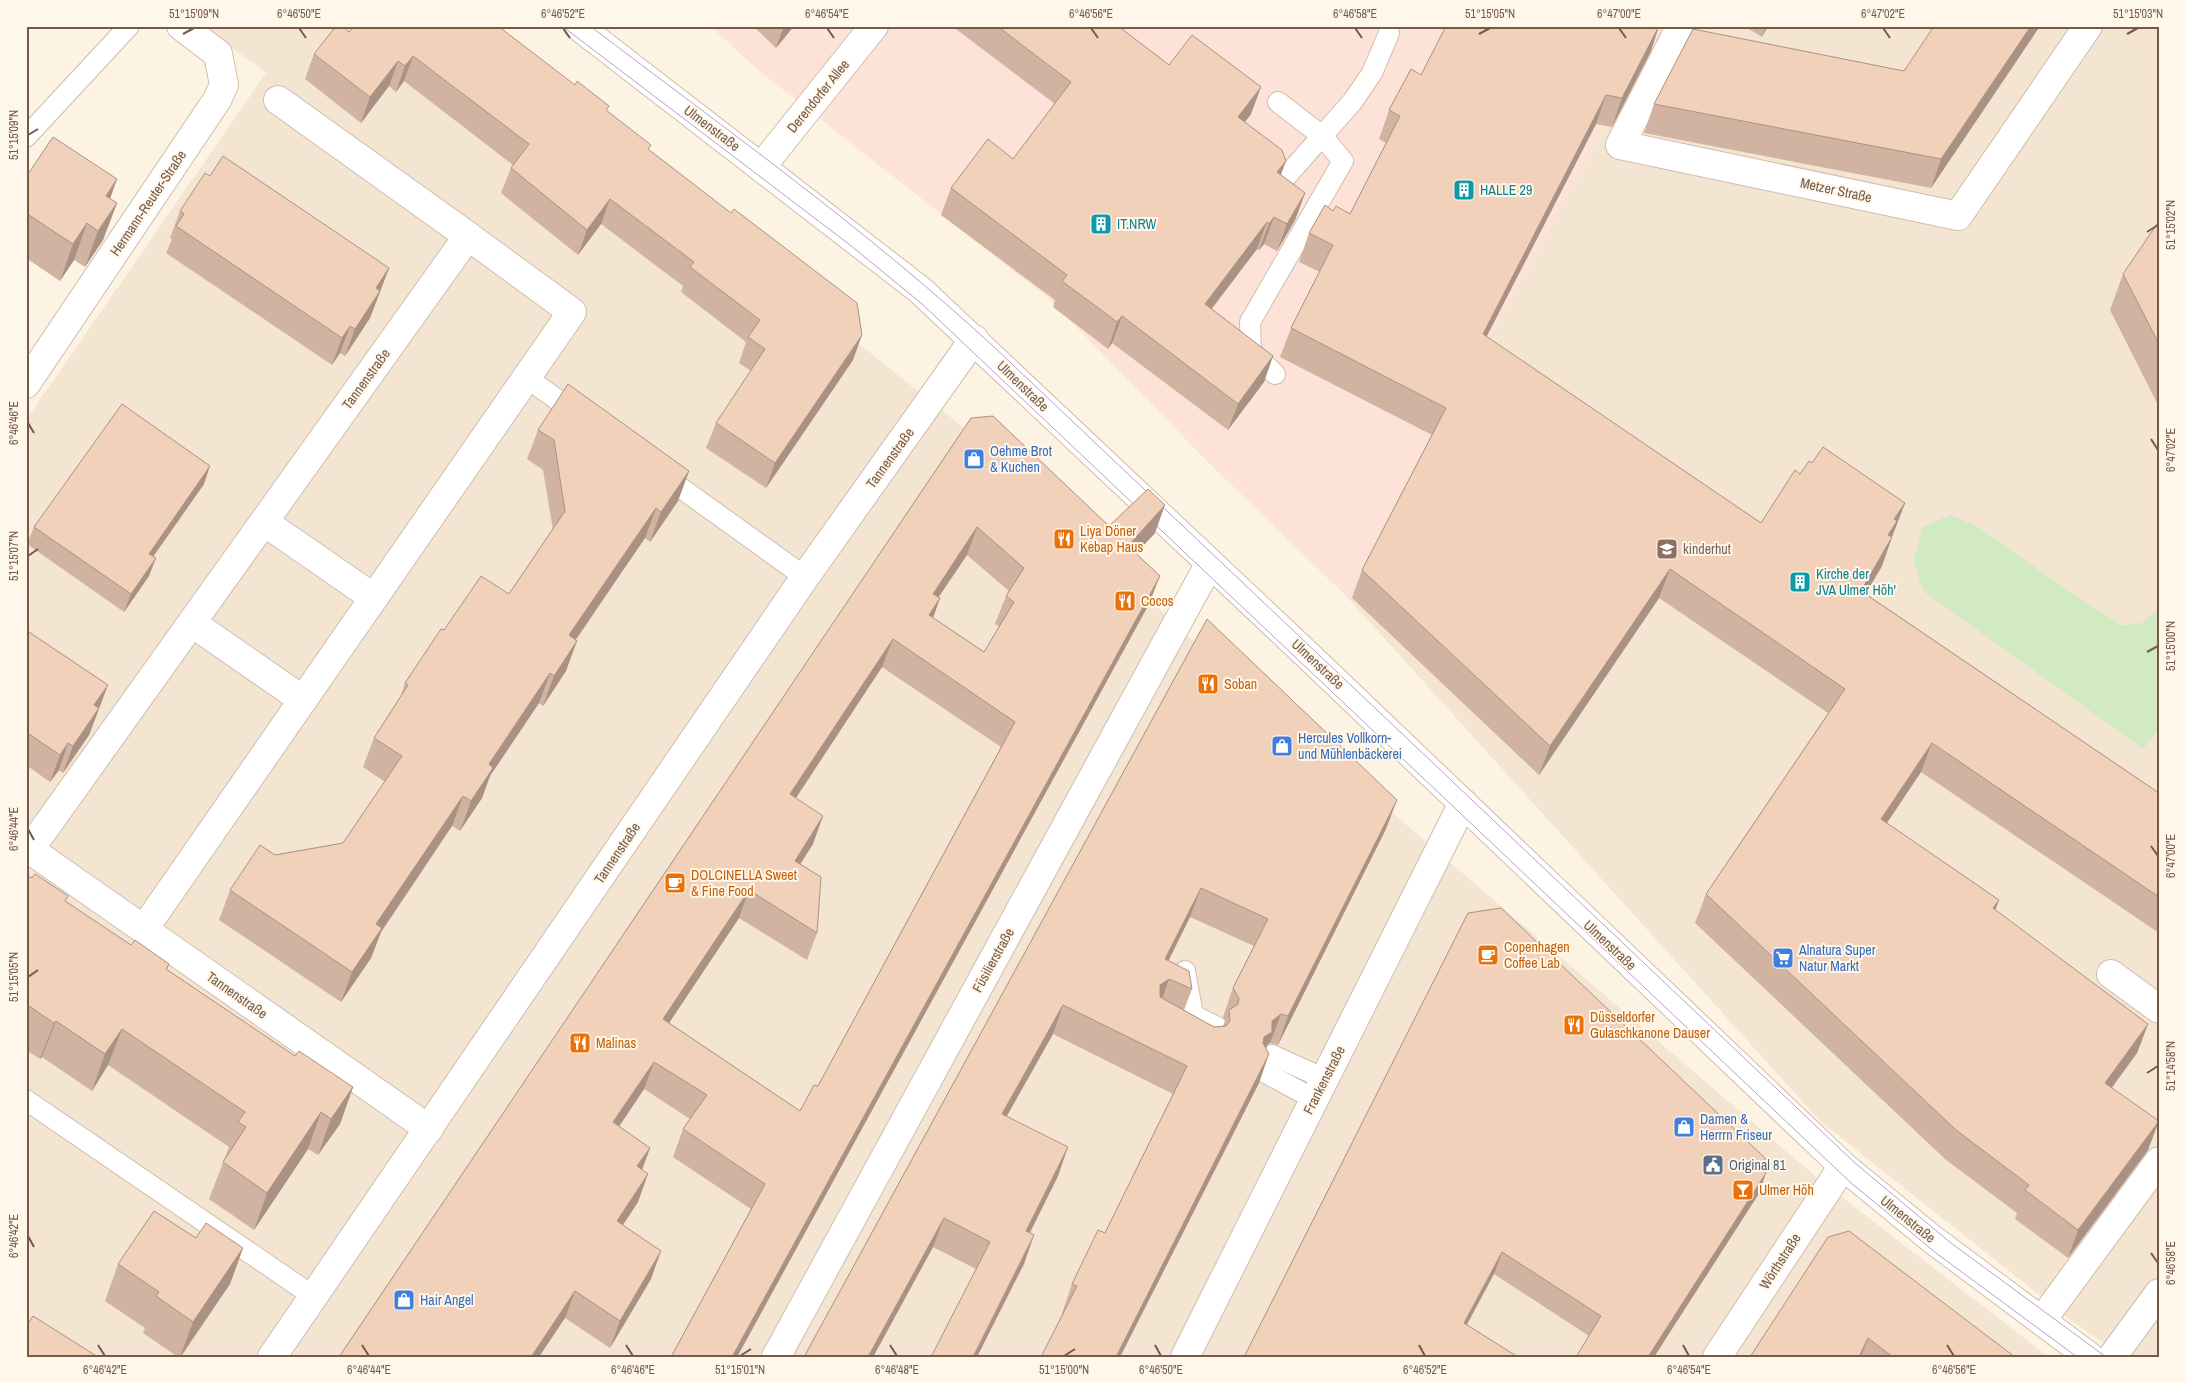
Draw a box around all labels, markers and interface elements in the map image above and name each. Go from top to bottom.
text: 51°15'09"N [169,6,219,22]
text: 6°46'50"E [277,6,321,22]
text: 6°46'52"E [541,6,585,22]
text: 6°46'54"E [805,6,849,22]
text: 6°46'56"E [1069,6,1113,22]
text: 6°46'58"E [1333,6,1377,22]
text: 51°15'05"N [1465,6,1515,22]
text: 6°47'00"E [1597,6,1641,22]
text: 6°47'02"E [1861,6,1905,22]
text: 51°15'03"N [2113,6,2163,22]
street label: Derendorfer Allee [783,56,853,136]
street label: Ulmenstraße [680,101,744,155]
text: 51°15'09"N [6,110,22,160]
street label: Hermann-Reuter-Straße [106,147,190,259]
street label: Metzer Straße [1799,174,1873,206]
building icon: HALLE 29 [1452,178,1476,202]
place label: HALLE 29 [1480,181,1532,199]
text: 51°15'02"N [2163,200,2179,250]
building icon: IT.NRW [1089,212,1113,236]
place label: IT.NRW [1117,215,1157,233]
street label: Tannenstraße [338,345,394,413]
street label: Ulmenstraße [993,357,1053,415]
text: 6°46'46"E [6,401,22,445]
street label: Tannenstraße [862,424,918,492]
text: 6°47'02"E [2163,428,2179,472]
place label: Oehme Brot & Kuchen [990,442,1052,476]
shop icon: Oehme Brot & Kuchen [962,447,986,471]
place label: Liya Döner Kebap Haus [1080,522,1143,556]
restaurant icon: Liya Döner Kebap Haus [1052,527,1076,551]
text: 51°15'07"N [6,531,22,581]
school or university icon: kinderhut [1655,537,1679,561]
place label: kinderhut [1683,540,1731,558]
place label: Kirche der JVA Ulmer Höh' [1816,565,1896,599]
building icon: Kirche der JVA Ulmer Höh' [1788,570,1812,594]
restaurant icon: Cocos [1113,589,1137,613]
place label: Cocos [1141,592,1174,610]
text: 51°15'00"N [2163,621,2179,671]
street label: Ulmenstraße [1288,635,1348,693]
restaurant icon: Soban [1196,672,1220,696]
place label: Soban [1224,675,1257,693]
place label: Hercules Vollkorn- und Mühlenbäckerei [1298,729,1402,763]
shop icon: Hercules Vollkorn- und Mühlenbäckerei [1270,734,1294,758]
text: 6°46'44"E [6,807,22,851]
street label: Tannenstraße [590,819,644,887]
text: 6°47'00"E [2163,834,2179,878]
place label: DOLCINELLA Sweet & Fine Food [691,866,797,900]
cafe icon: DOLCINELLA Sweet & Fine Food [663,871,687,895]
street label: Ulmenstraße [1580,916,1640,974]
street label: Füsilierstraße [968,925,1018,995]
place label: Copenhagen Coffee Lab [1504,938,1570,972]
place label: Alnatura Super Natur Markt [1798,941,1876,975]
cafe icon: Copenhagen Coffee Lab [1476,943,1500,967]
supermarket icon: Alnatura Super Natur Markt [1771,946,1795,970]
text: 51°15'05"N [6,952,22,1002]
street label: Tannenstraße [203,967,271,1023]
place label: Düsseldorfer Gulaschkanone Dauser [1590,1008,1710,1042]
restaurant icon: Düsseldorfer Gulaschkanone Dauser [1562,1013,1586,1037]
restaurant icon: Malinas [568,1031,592,1055]
place label: Malinas [596,1034,636,1052]
text: 51°14'58"N [2163,1041,2179,1091]
street label: Frankenstraße [1299,1043,1349,1117]
place label: Damen & Herrrn Friseur [1700,1110,1772,1144]
shop icon: Damen & Herrrn Friseur [1672,1115,1696,1139]
public building icon: Original 81 [1701,1153,1725,1177]
place label: Original 81 [1729,1156,1786,1174]
bar icon: Ulmer Höh [1731,1178,1755,1202]
place label: Ulmer Höh [1759,1181,1814,1199]
street label: Ulmenstraße [1877,1191,1939,1247]
text: 6°46'42"E [6,1214,22,1258]
street label: Wörthstraße [1755,1230,1805,1292]
text: 6°46'58"E [2163,1241,2179,1285]
shop icon: Hair Angel [392,1288,416,1312]
place label: Hair Angel [420,1291,474,1309]
text: 6°46'42"E [83,1362,127,1378]
text: 6°46'44"E [347,1362,391,1378]
text: 6°46'46"E [611,1362,655,1378]
text: 51°15'01"N [715,1362,765,1378]
text: 6°46'48"E [875,1362,919,1378]
text: 51°15'00"N [1039,1362,1089,1378]
text: 6°46'50"E [1139,1362,1183,1378]
text: 6°46'52"E [1403,1362,1447,1378]
text: 6°46'54"E [1667,1362,1711,1378]
text: 6°46'56"E [1932,1362,1976,1378]

